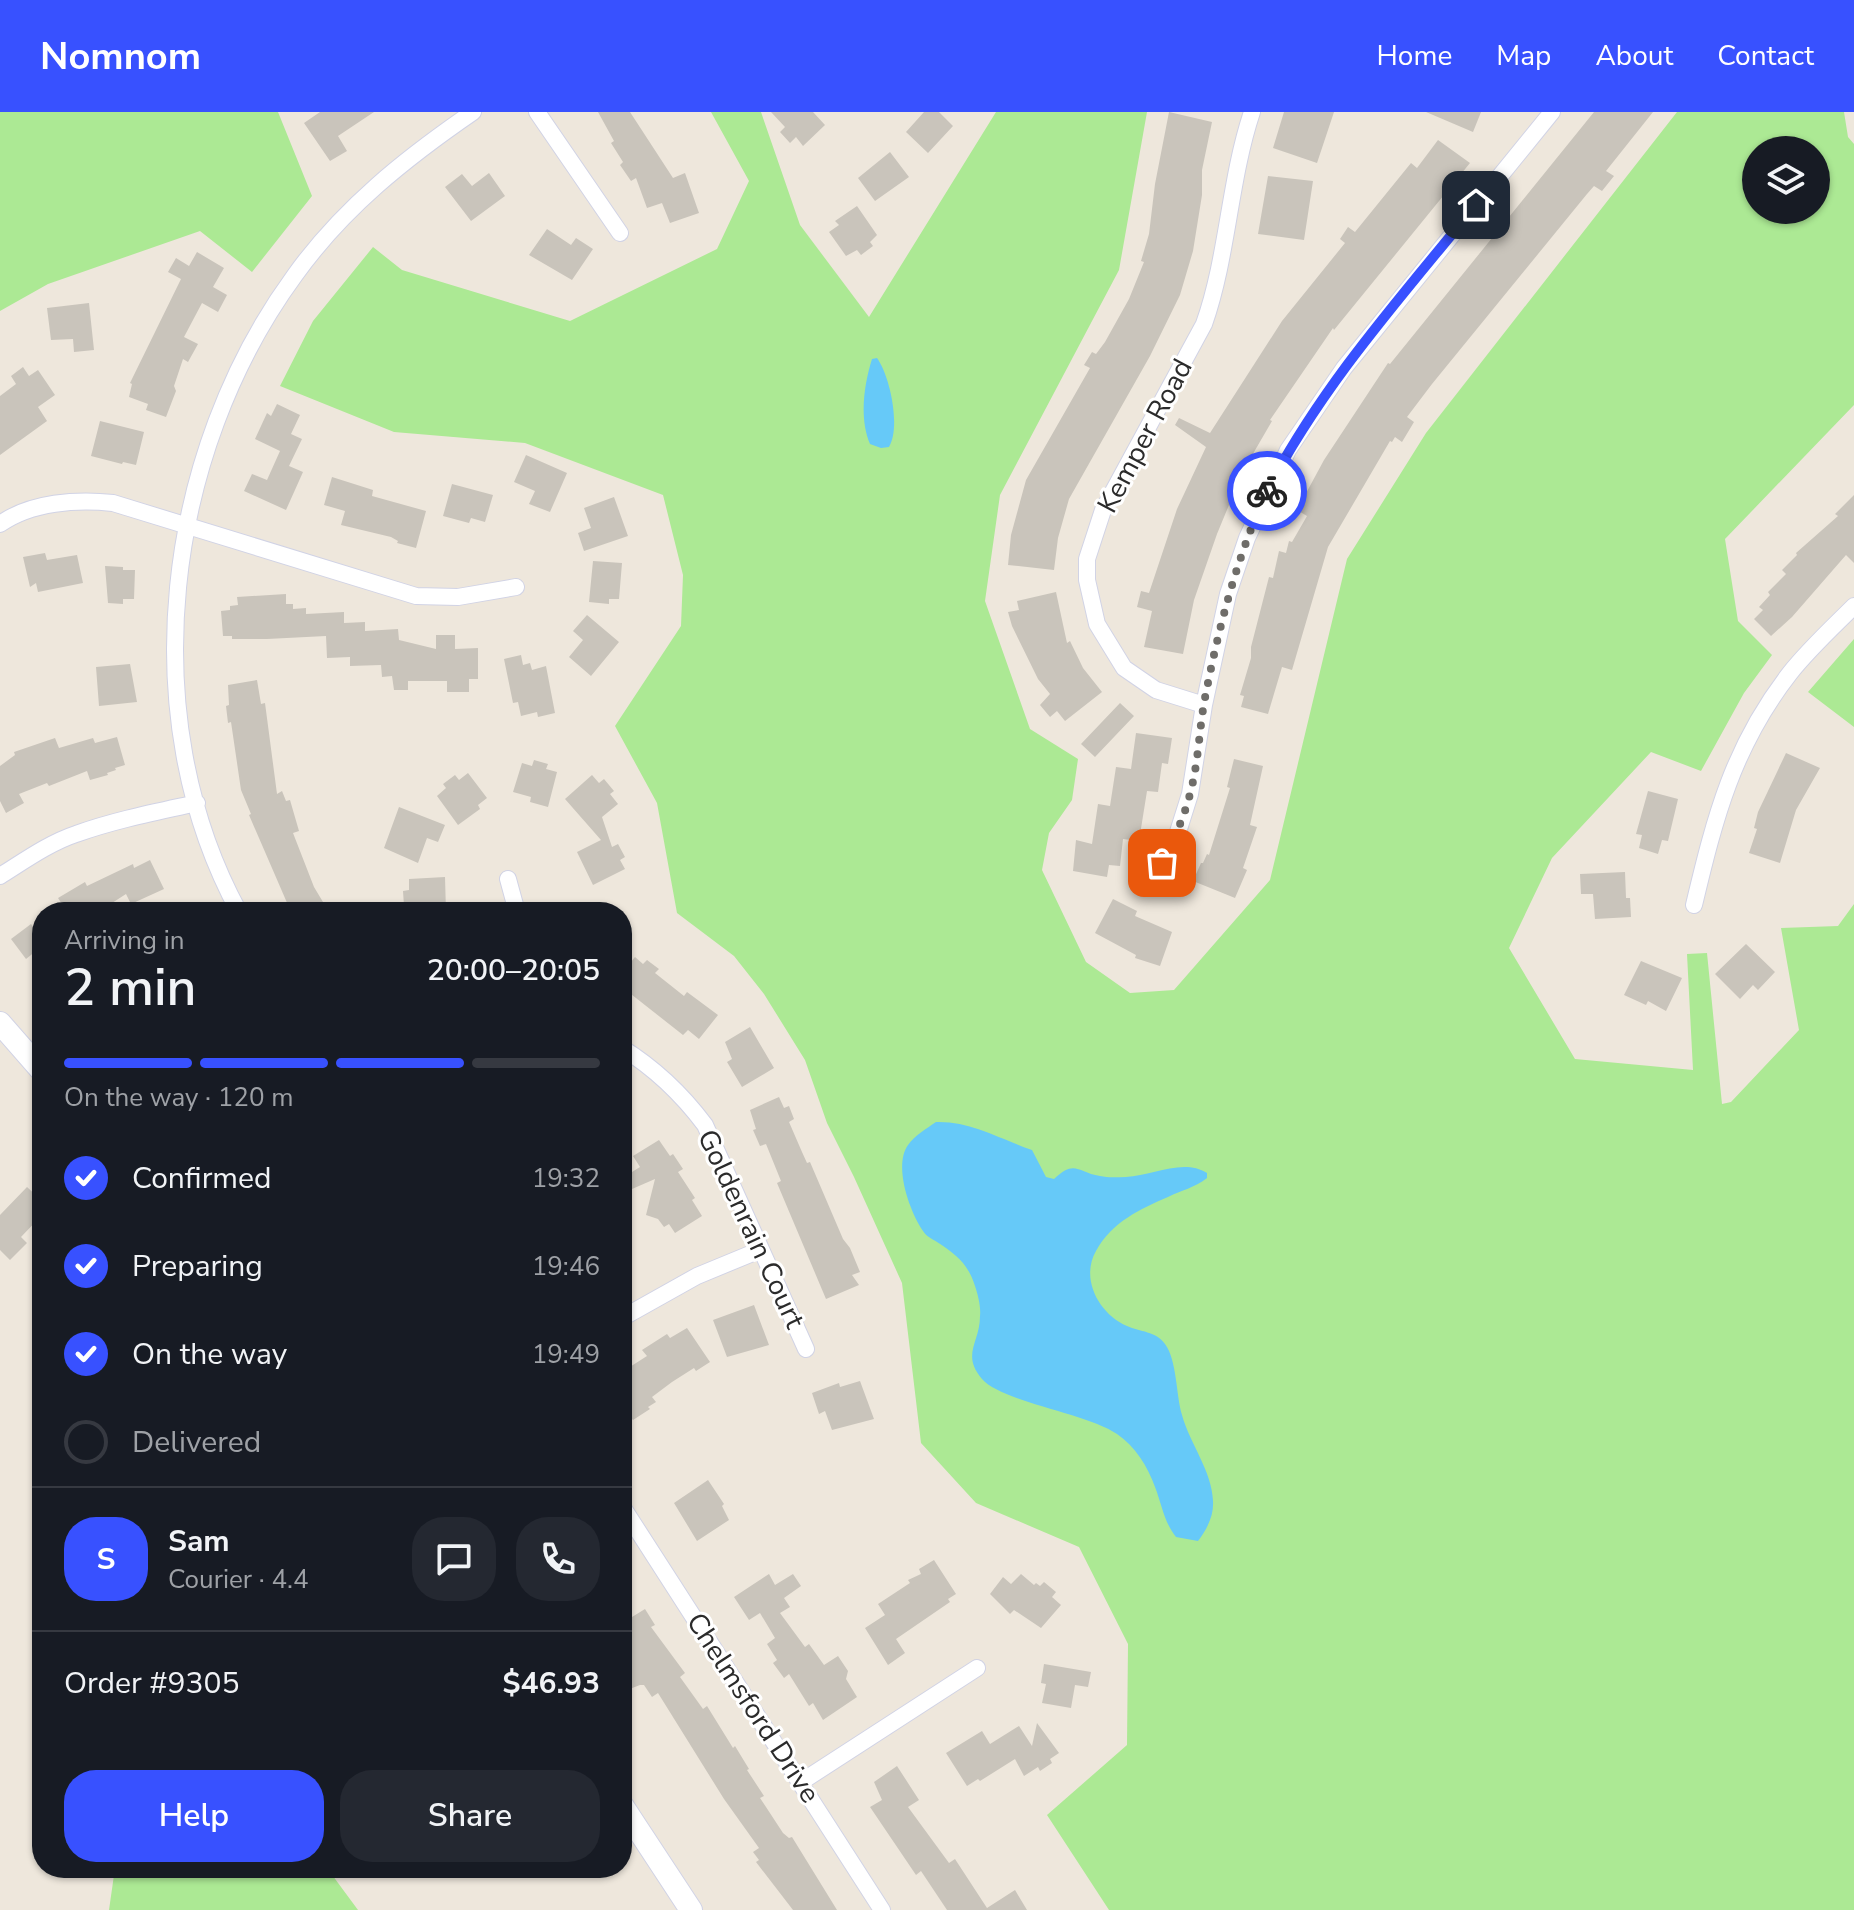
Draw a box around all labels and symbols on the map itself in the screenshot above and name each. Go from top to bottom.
pin [1442,171,1510,239]
street label: Kemper Road [1088,352,1202,520]
courier [1227,451,1307,531]
pin [1128,829,1196,897]
street label: Goldenrain Court [688,1123,814,1335]
street label: Chelmsford Drive [677,1606,829,1810]

